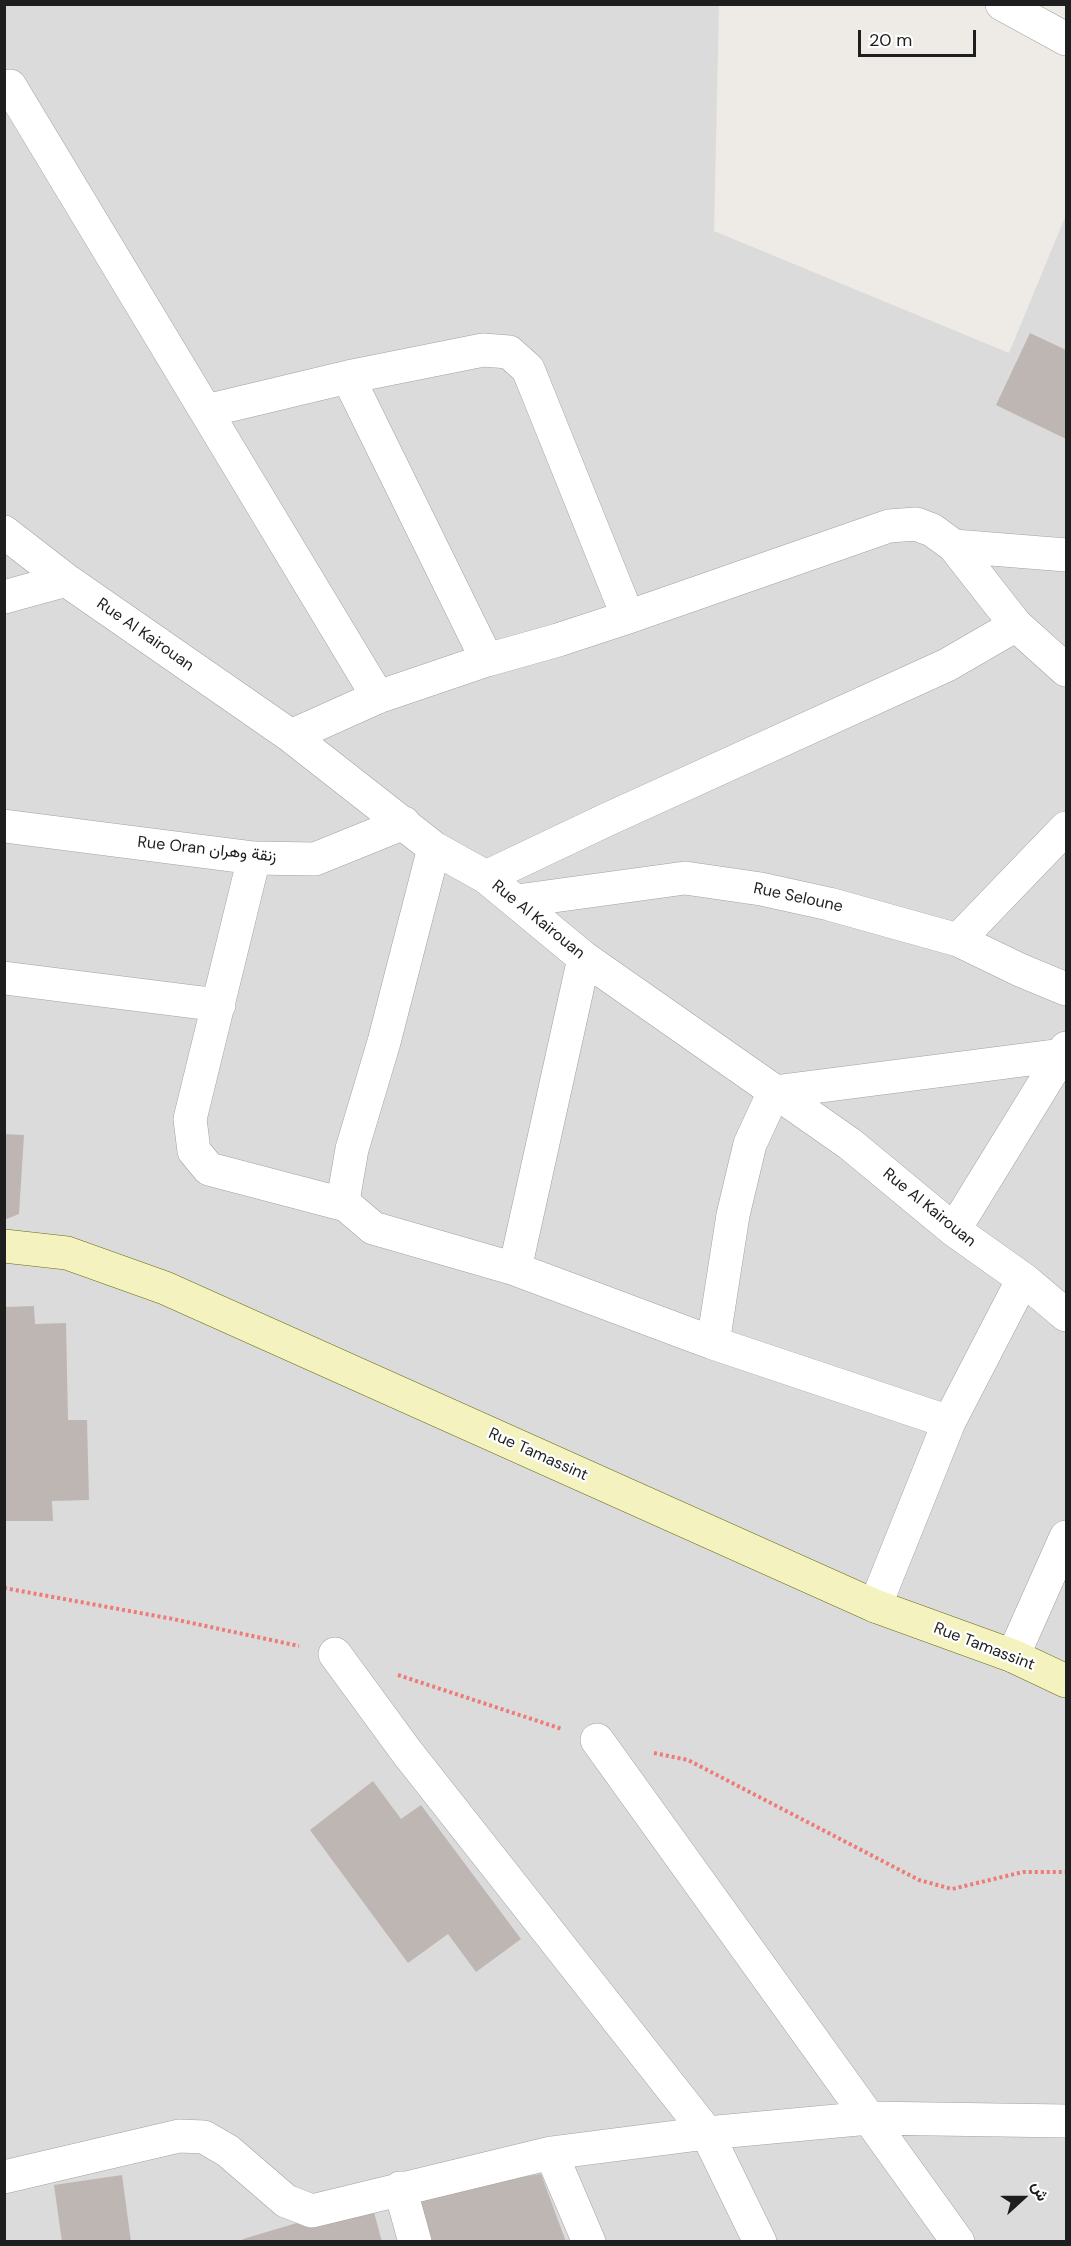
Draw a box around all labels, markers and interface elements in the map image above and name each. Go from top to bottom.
scale bar [861,18,980,56]
text: 20 m [869,28,912,52]
street label: Rue Al Kairouan [93,594,197,676]
street label: Rue Oran زنقة وهران [136,833,278,867]
street label: Rue Al Kairouan [488,877,588,963]
street label: Rue Seloune [752,879,844,917]
street label: Rue Al Kairouan [879,1165,979,1251]
street label: Rue Tamassint [485,1425,591,1485]
street label: Rue Tamassint [931,1619,1037,1675]
north arrow [993,2168,1053,2228]
text: ش [1027,2179,1054,2204]

